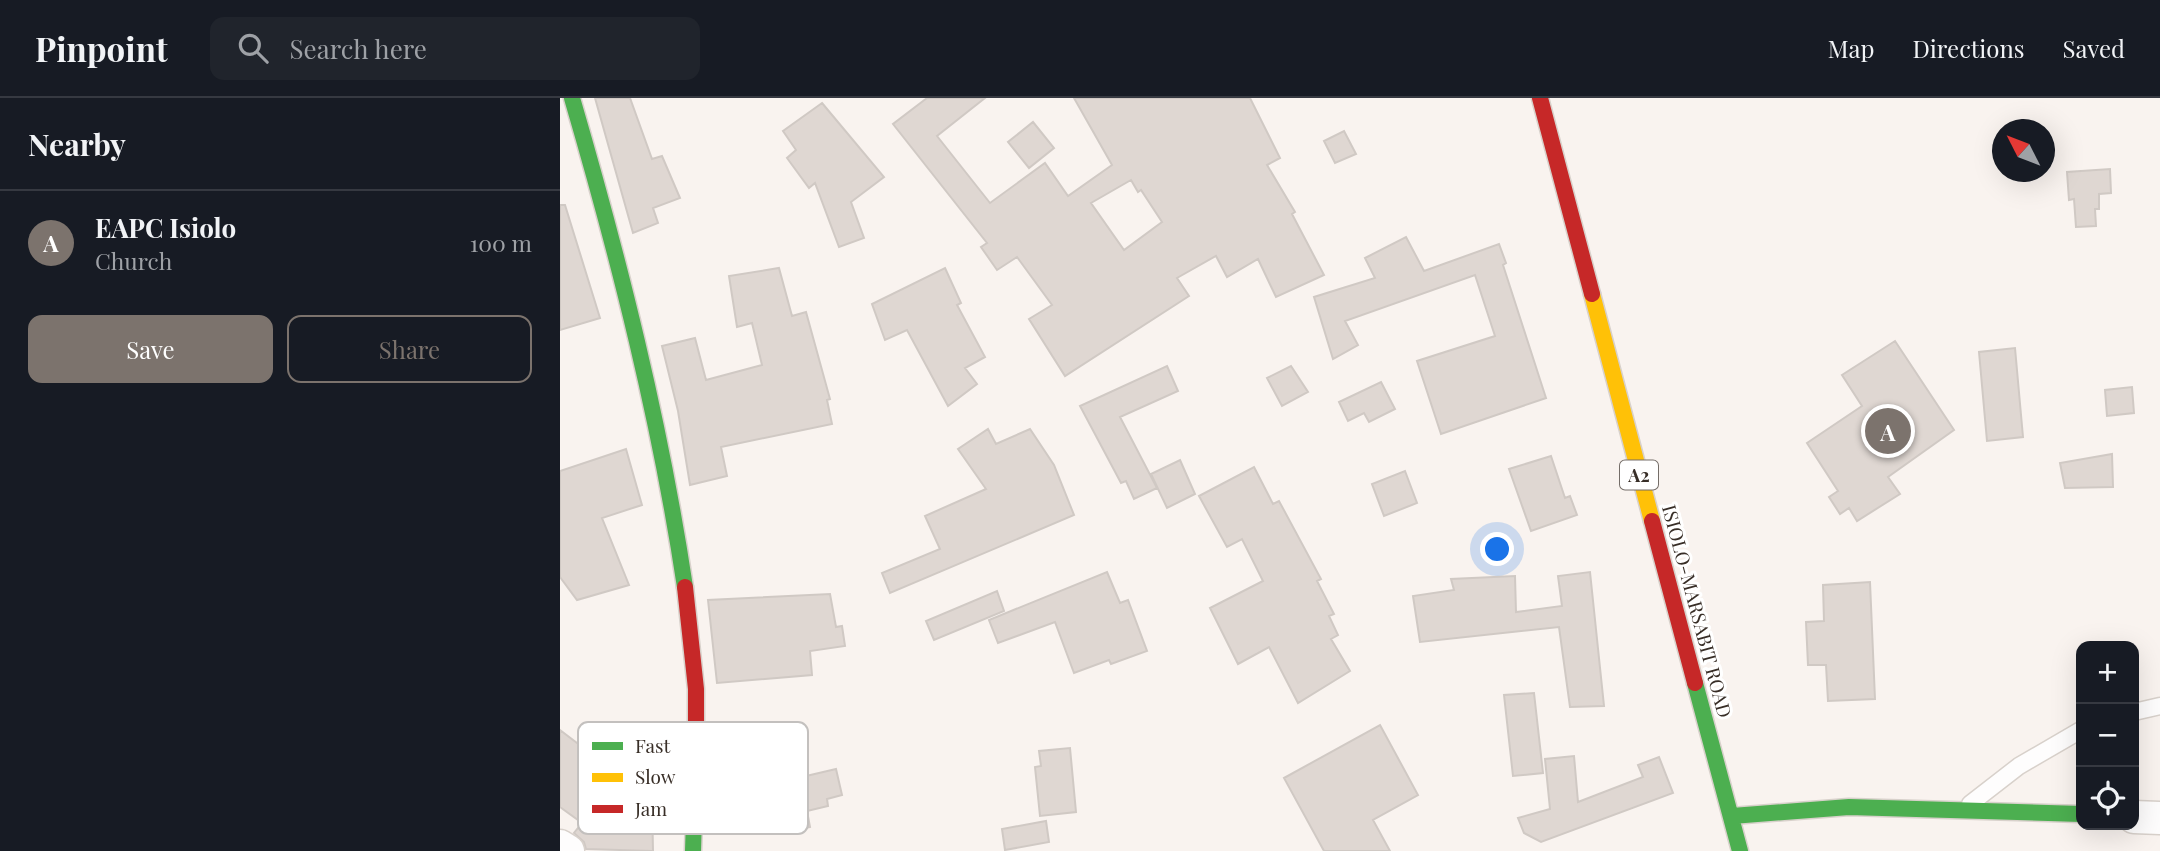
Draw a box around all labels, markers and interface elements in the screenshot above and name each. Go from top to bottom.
search box [210,17,700,80]
text: Pinpoint [35,26,168,70]
icon: search [234,29,272,67]
text: Search here [290,31,427,66]
text: Map [1828,32,1874,64]
text: Directions [1912,32,2025,64]
text: Saved [2063,32,2125,64]
north arrow [1992,119,2055,182]
text: Nearby [28,124,126,164]
text: EAPC Isiolo [95,210,236,245]
text: A [43,227,59,258]
text: 100 m [470,227,532,258]
text: Church [95,245,172,276]
button: Save [28,315,273,383]
button: Share [287,315,532,383]
pin: A [1865,405,1911,457]
road number: A2 [1620,460,1658,489]
street label: ISIOLO-MARSABIT ROAD [1657,502,1739,720]
your location [1480,532,1514,566]
map controls [2076,641,2139,830]
button: + [2076,641,2139,704]
button: − [2076,704,2139,767]
legend [578,722,808,834]
text: Fast [635,732,671,758]
text: Slow [635,763,676,789]
button: locate [2076,767,2139,830]
text: Jam [634,795,667,821]

